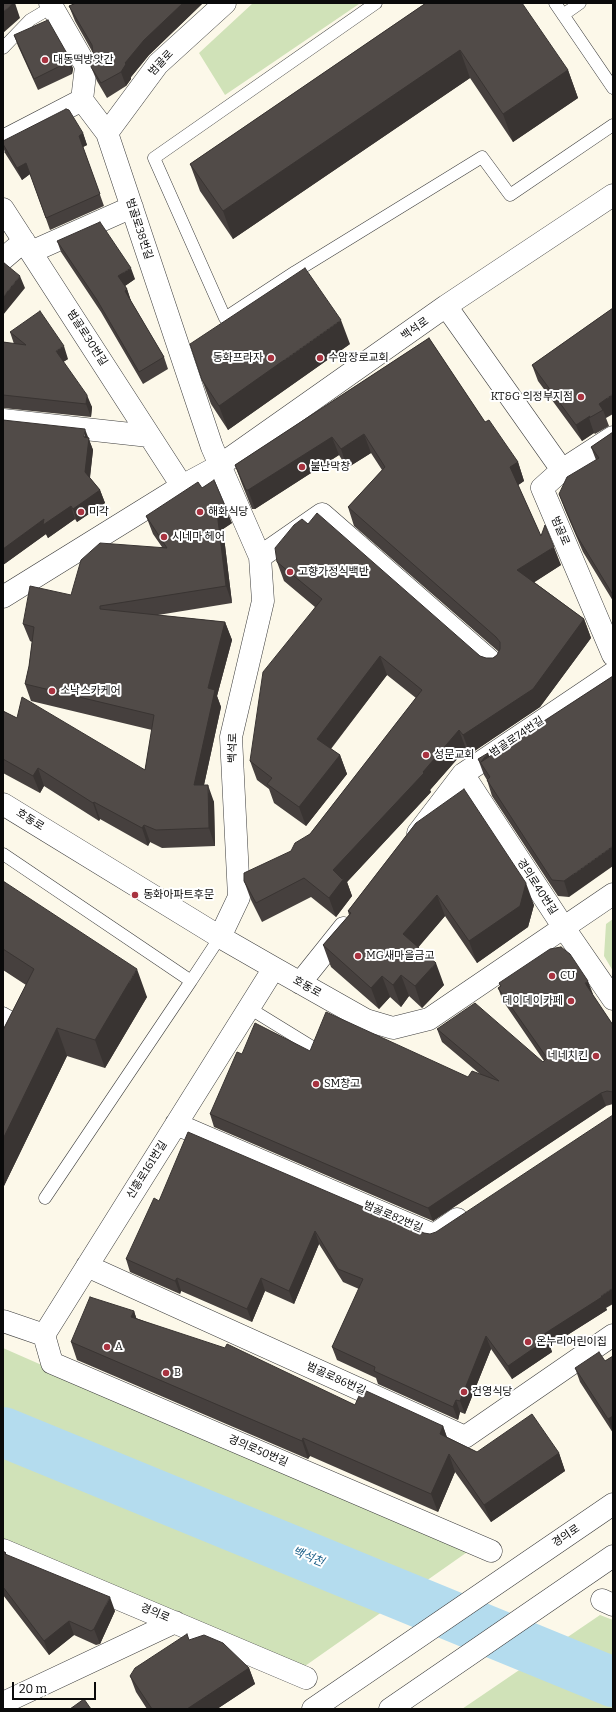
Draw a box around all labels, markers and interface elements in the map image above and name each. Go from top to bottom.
street label: 범골로 [146,47,176,79]
place label: 대동떡방앗간 [53,53,114,67]
marker: 대동떡방앗간 [40,55,50,65]
street label: 범골로38번길 [123,197,155,261]
street label: 범골로30번길 [64,308,110,368]
street label: 백석로 [399,315,431,343]
place label: 동화프라자 [212,351,263,365]
place label: 수암장로교회 [328,351,389,365]
marker: 동화프라자 [266,353,276,363]
marker: 수암장로교회 [315,353,325,363]
place label: KT&G 의정부지점 [491,390,573,404]
marker: KT&G 의정부지점 [576,392,586,402]
place label: 불난막창 [310,460,350,474]
marker: 불난막창 [297,462,307,472]
place label: 미각 [89,505,109,519]
place label: 해화식당 [208,505,248,519]
marker: 미각 [76,507,86,517]
marker: 해화식당 [195,507,205,517]
street label: 범골로 [548,514,572,548]
place label: 시네마 헤어 [172,530,225,544]
marker: 시네마 헤어 [159,532,169,542]
place label: 고향가정식백반 [298,565,369,579]
marker: 고향가정식백반 [285,567,295,577]
place label: 소낙스카케어 [60,684,121,698]
marker: 소낙스카케어 [47,686,57,696]
street label: 범골로74번길 [487,714,547,760]
street label: 백석로 [226,733,240,763]
place label: 성문교회 [434,748,474,762]
marker: 성문교회 [421,750,431,760]
street label: 호동로 [14,806,46,834]
street label: 경의로40번길 [514,857,560,917]
place label: 동화아파트후문 [143,888,214,902]
marker: 동화아파트후문 [130,890,140,900]
place label: MG새마을금고 [366,949,435,963]
marker: MG새마을금고 [353,951,363,961]
place label: CU [560,969,575,983]
marker: CU [547,971,557,981]
street label: 호동로 [291,974,323,1000]
place label: 데이데이카페 [502,994,563,1008]
marker: 데이데이카페 [566,996,576,1006]
place label: 네네치킨 [548,1049,588,1063]
marker: 네네치킨 [591,1051,601,1061]
place label: SM창고 [324,1077,360,1091]
marker: SM창고 [311,1079,321,1089]
street label: 신흥로161번길 [124,1139,170,1201]
street label: 범골로82번길 [361,1199,425,1235]
place label: 온누리어린이집 [536,1335,607,1349]
marker: 온누리어린이집 [523,1337,533,1347]
place label: A [115,1340,123,1354]
marker: A [102,1342,112,1352]
street label: 범골로86번길 [304,1360,368,1398]
place label: B [174,1366,181,1380]
marker: B [161,1368,171,1378]
place label: 건영식당 [472,1385,512,1399]
marker: 건영식당 [459,1387,469,1397]
street label: 경의로50번길 [226,1433,290,1469]
street label: 경의로 [550,1522,582,1550]
water label: 백석천 [290,1544,326,1570]
street label: 경의로 [138,1601,172,1625]
scale bar [14,1674,98,1700]
text: 20 m [19,1682,47,1696]

